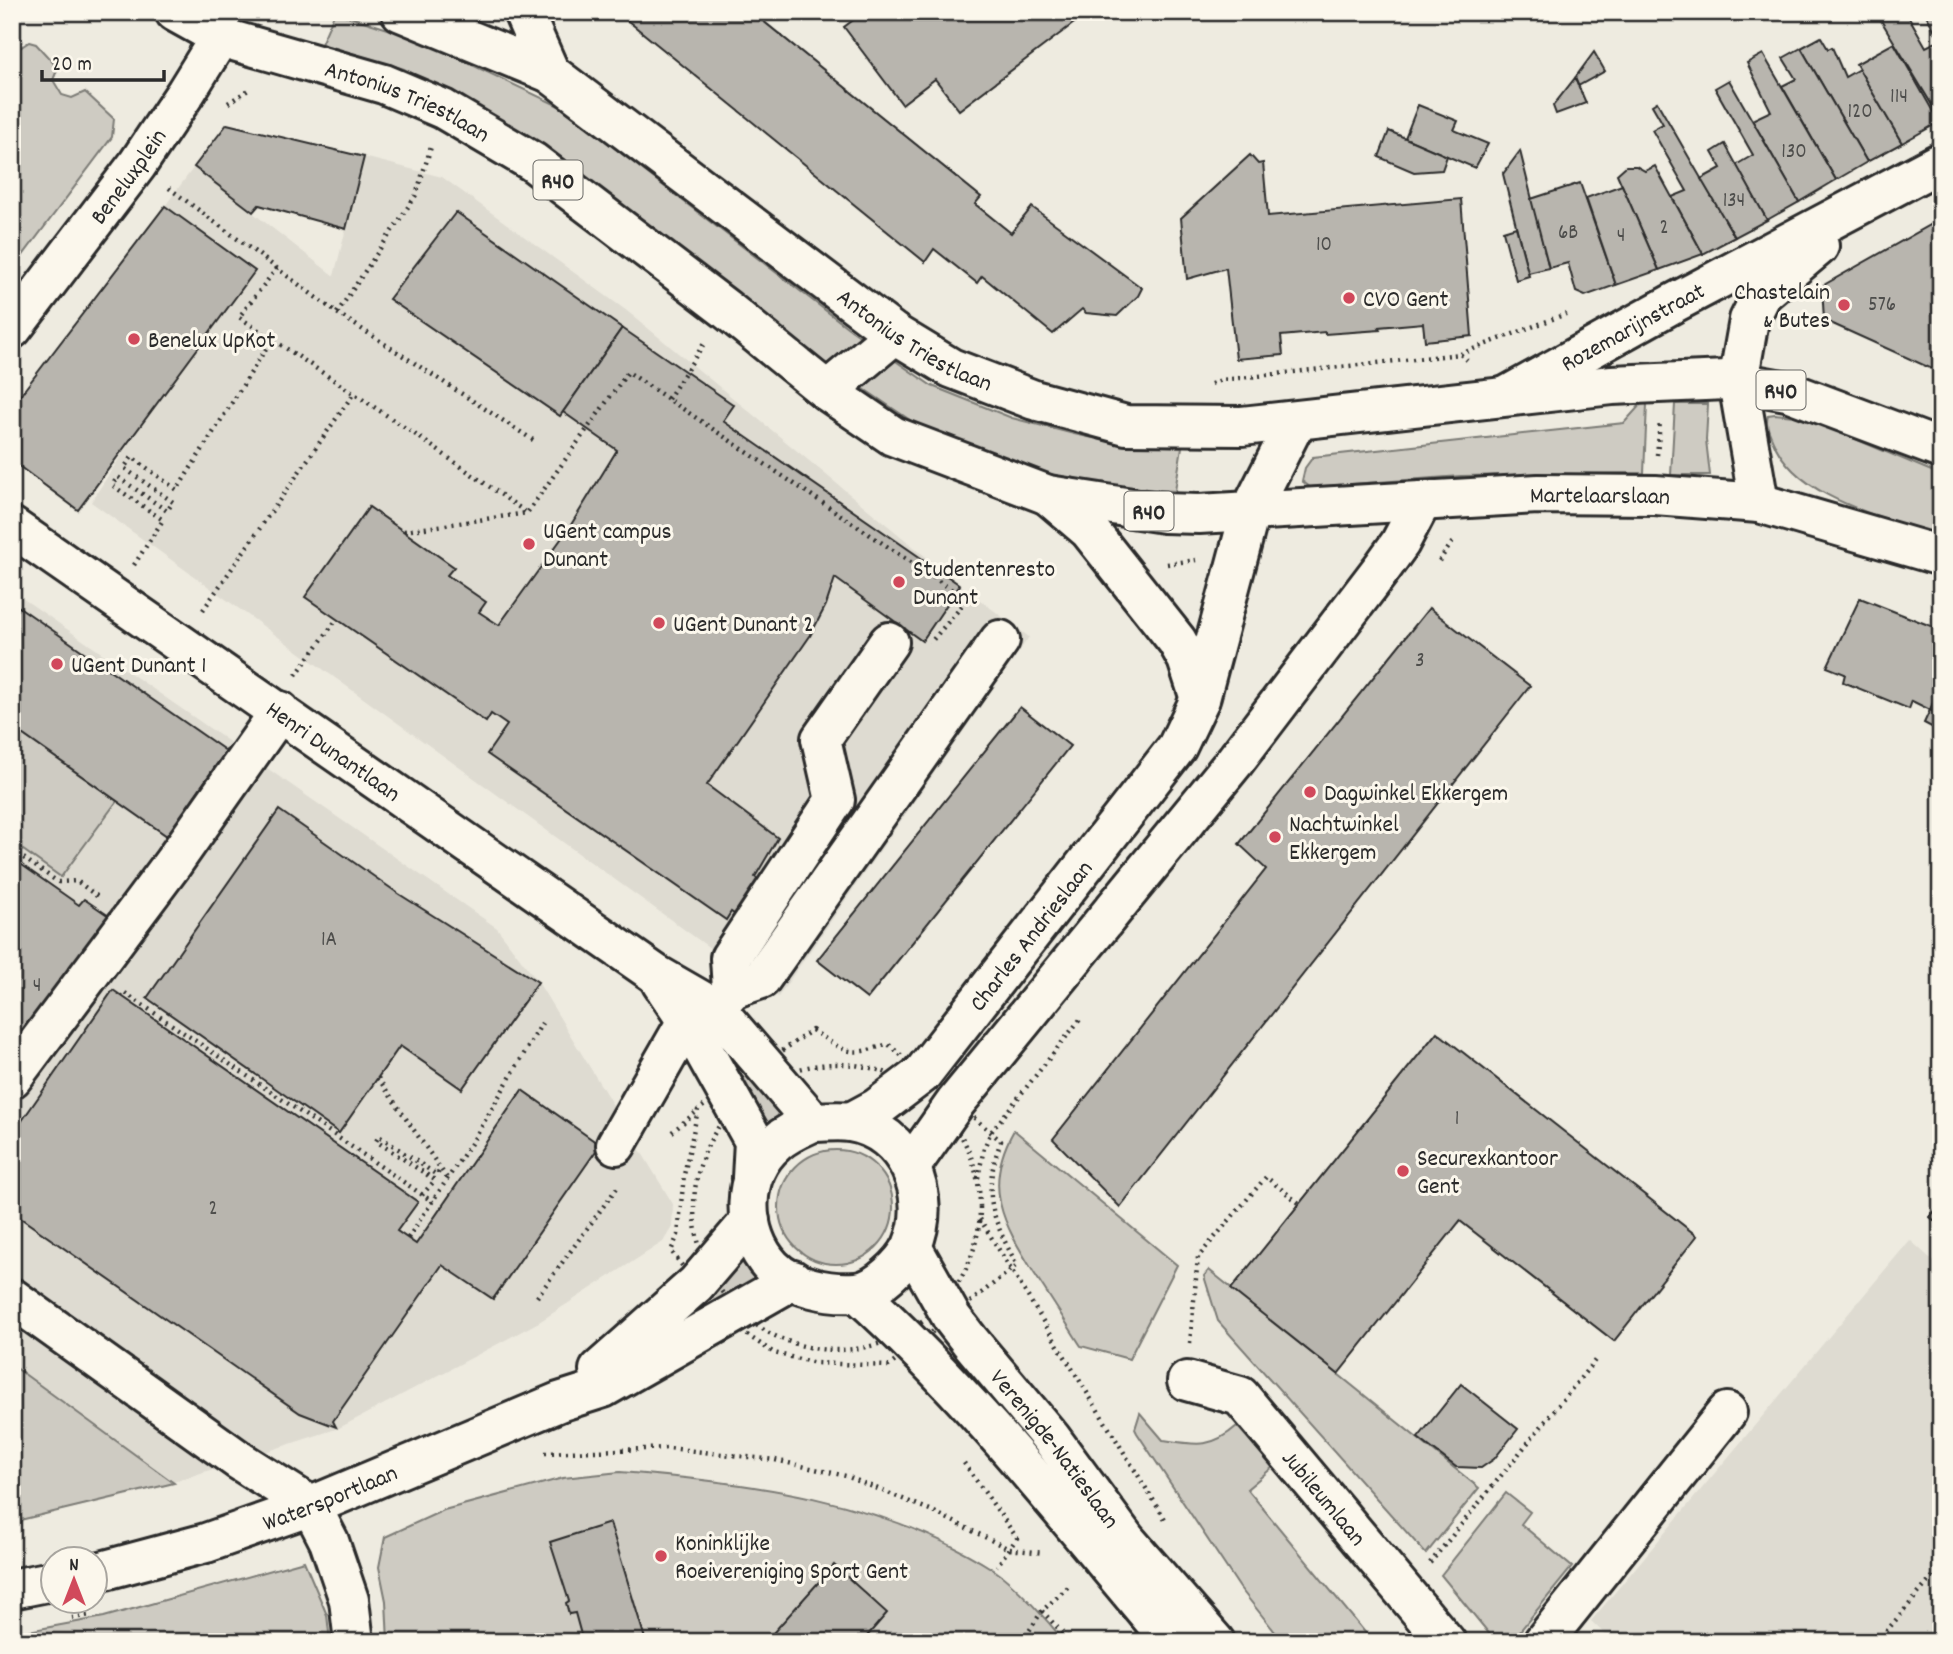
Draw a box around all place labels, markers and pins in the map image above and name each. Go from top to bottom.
place label: Chastelain & Butes [1734,277,1830,339]
place label: CVO Gent [1363,284,1448,318]
marker: CVO Gent [1341,290,1357,306]
marker: Chastelain & Butes [1836,297,1852,313]
place label: Benelux UpKot [148,325,275,359]
marker: Benelux UpKot [126,331,142,347]
place label: UGent campus Dunant [543,516,672,578]
marker: UGent campus Dunant [521,536,537,552]
place label: Studentenresto Dunant [913,554,1055,616]
marker: Studentenresto Dunant [891,574,907,590]
place label: UGent Dunant 2 [673,609,814,643]
marker: UGent Dunant 2 [651,615,667,631]
place label: UGent Dunant 1 [71,650,206,684]
marker: UGent Dunant 1 [49,656,65,672]
place label: Dagwinkel Ekkergem [1324,778,1508,812]
marker: Dagwinkel Ekkergem [1302,784,1318,800]
place label: Nachtwinkel Ekkergem [1289,809,1399,871]
marker: Nachtwinkel Ekkergem [1267,829,1283,845]
place label: Securexkantoor Gent [1417,1143,1558,1205]
marker: Securexkantoor Gent [1395,1163,1411,1179]
place label: Koninklijke Roeivereniging Sport Gent [675,1528,908,1590]
marker: Koninklijke Roeivereniging Sport Gent [653,1548,669,1564]

